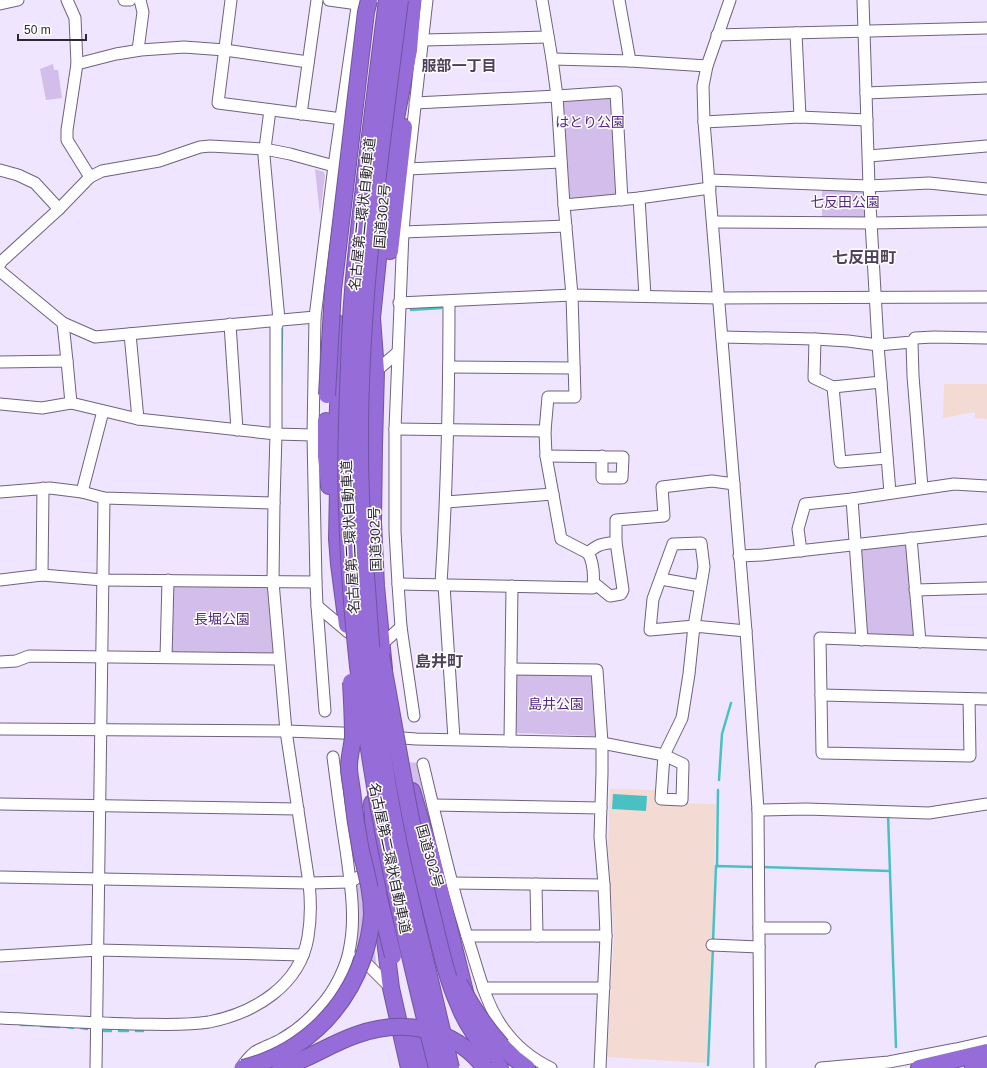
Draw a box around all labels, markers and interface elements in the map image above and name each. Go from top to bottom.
scale bar [18,16,86,42]
text: 50 m [24,23,51,37]
district label: 服部一丁目 [421,57,497,74]
park label: はとり公園 [555,114,625,130]
street label: 名古屋第二環状自動車道 [346,137,378,291]
street label: 国道302号 [371,183,393,249]
park label: 七反田公園 [810,194,880,210]
district label: 七反田町 [832,249,896,266]
street label: 名古屋第二環状自動車道 [338,460,362,614]
street label: 国道302号 [366,506,384,572]
park label: 長堀公園 [194,611,250,627]
district label: 島井町 [415,652,463,670]
park label: 島井公園 [528,696,584,712]
street label: 名古屋第二環状自動車道 [366,781,414,935]
street label: 国道302号 [413,822,447,890]

